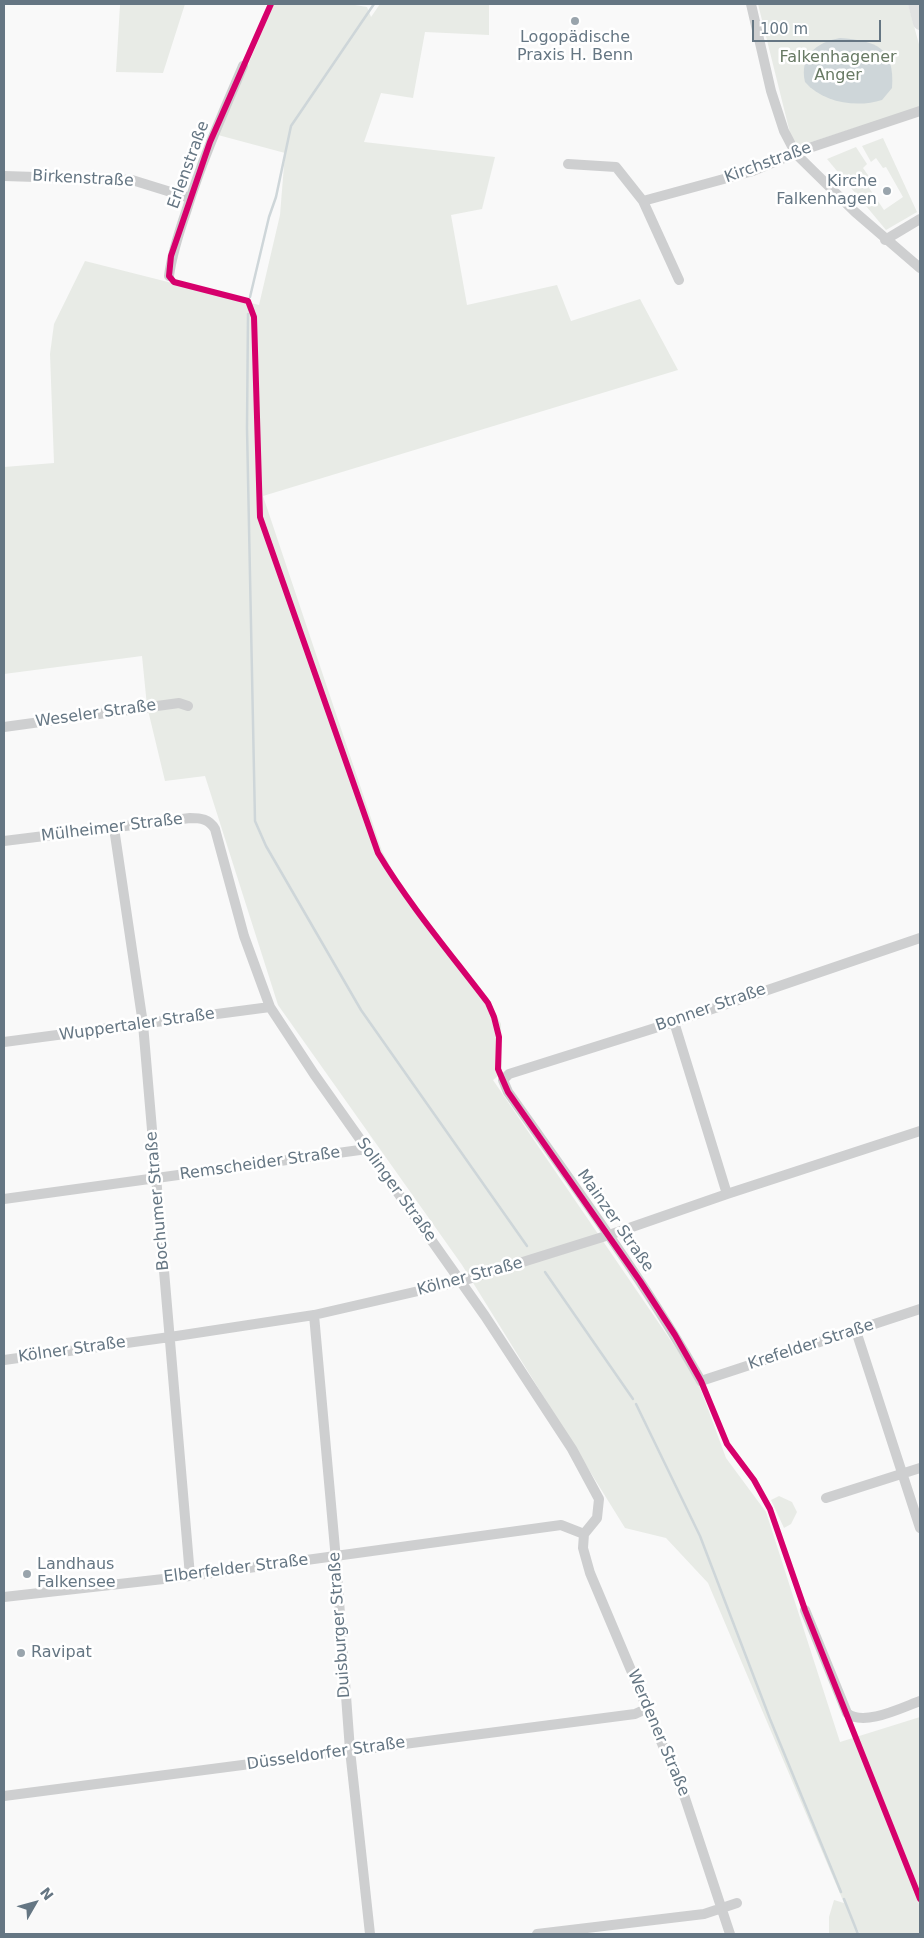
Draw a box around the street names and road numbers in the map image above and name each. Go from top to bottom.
street label: Erlenstraße [164,118,214,212]
street label: Kirchstraße [722,138,814,188]
street label: Birkenstraße [32,167,134,191]
street label: Weseler Straße [34,696,158,732]
street label: Mülheimer Straße [40,810,184,846]
street label: Bonner Straße [653,980,769,1036]
street label: Wuppertaler Straße [58,1005,216,1045]
street label: Bochumer Straße [142,1131,174,1271]
street label: Solinger Straße [352,1134,440,1246]
street label: Remscheider Straße [179,1143,341,1185]
street label: Mainzer Straße [572,1166,658,1276]
street label: Kölner Straße [415,1254,525,1300]
street label: Krefelder Straße [746,1316,876,1374]
street label: Kölner Straße [17,1333,127,1367]
street label: Elberfelder Straße [163,1551,309,1587]
street label: Duisburger Straße [325,1551,355,1699]
street label: Werdener Straße [623,1667,693,1799]
street label: Düsseldorfer Straße [246,1733,406,1775]

